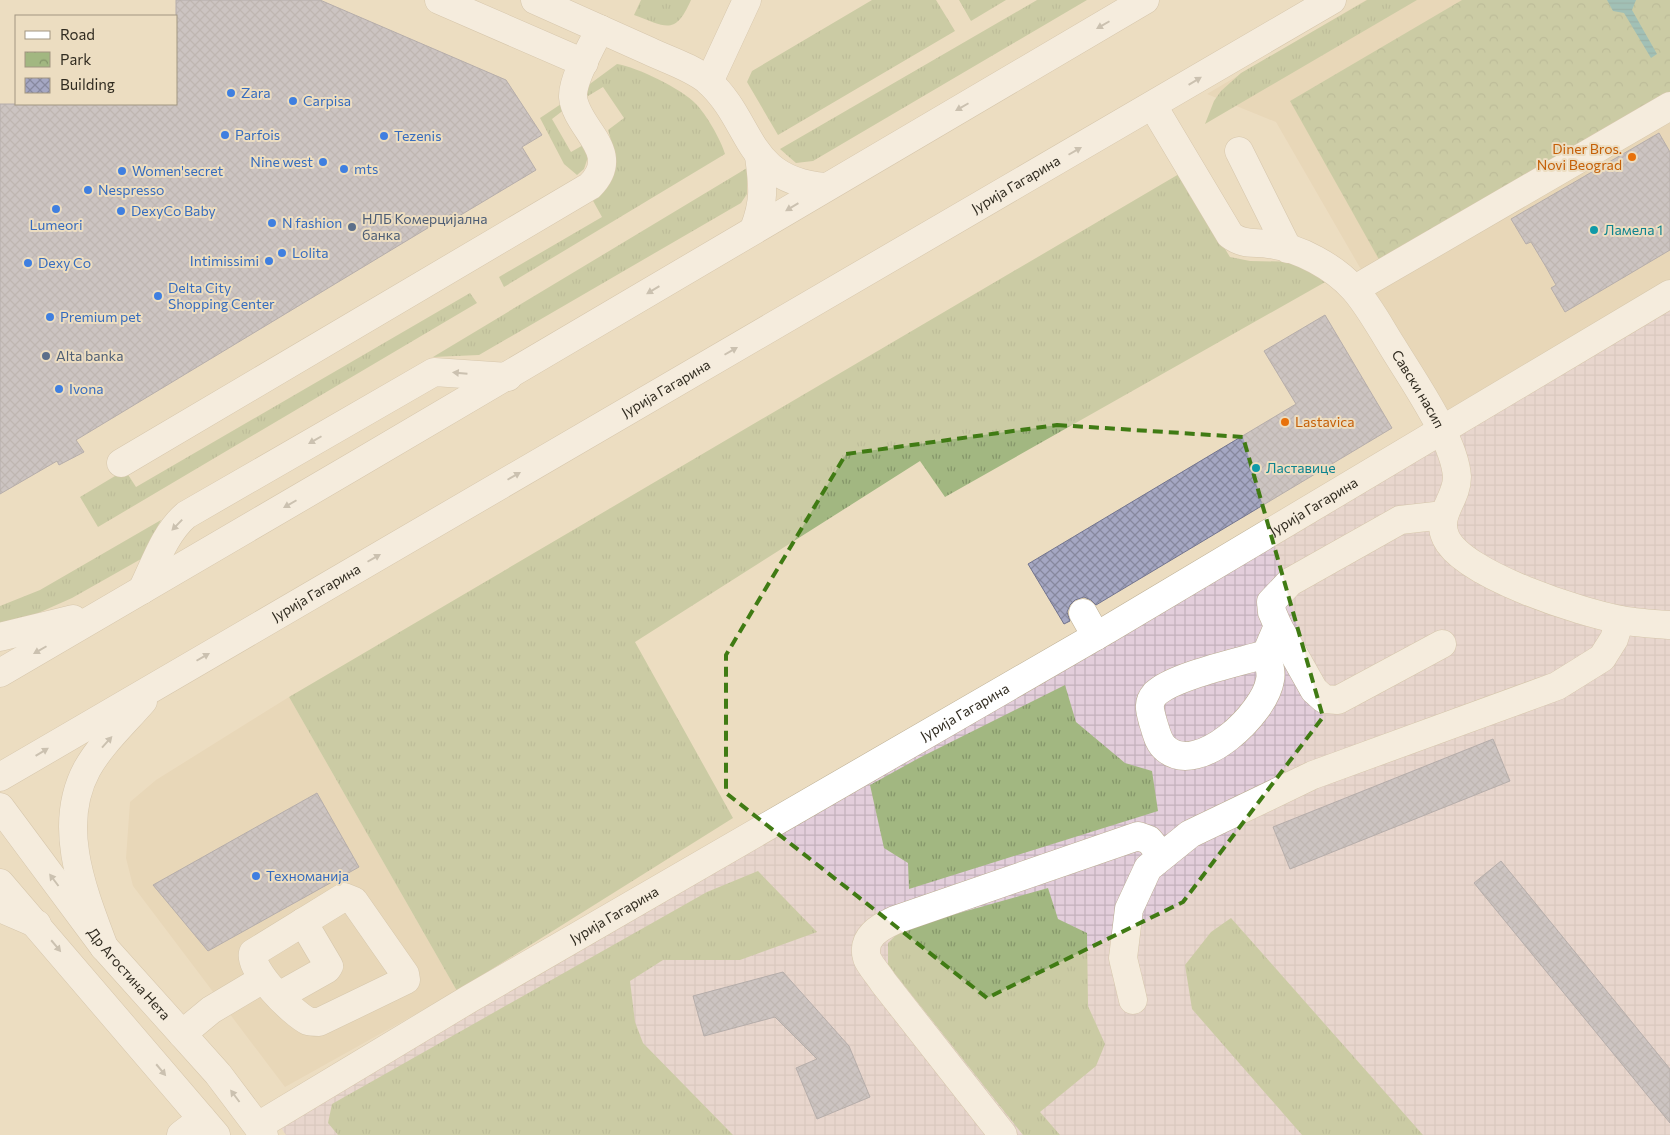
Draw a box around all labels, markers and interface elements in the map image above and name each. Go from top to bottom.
legend [15,15,178,105]
one-way arrow [1096,20,1109,29]
text: Road [60,25,95,43]
text: Park [60,50,91,68]
text: Building [60,75,115,93]
one-way arrow [1187,77,1202,85]
place label: Zara [241,84,271,101]
marker: Zara [225,87,237,99]
place label: Carpisa [303,92,351,109]
marker: Carpisa [287,95,299,107]
one-way arrow [956,102,969,111]
place label: Parfois [235,126,280,143]
place label: Tezenis [394,127,442,144]
marker: Parfois [219,129,231,141]
marker: Tezenis [378,130,390,142]
place label: Diner Bros. Novi Beograd [1537,140,1622,173]
one-way arrow [1068,146,1082,155]
street label: Јурија Гагарина [968,151,1063,217]
marker: Diner Bros. Novi Beograd [1626,151,1638,163]
place label: Nine west [250,153,313,170]
marker: Nine west [317,156,329,168]
place label: mts [354,160,378,177]
place label: Women'secret [132,162,223,179]
marker: mts [338,163,350,175]
marker: Women'secret [116,165,128,177]
place label: Nespresso [98,181,164,198]
marker: Nespresso [82,184,94,196]
place label: DexyCo Baby [131,202,216,219]
one-way arrow [785,202,798,211]
marker: Lumeori [50,203,62,215]
marker: DexyCo Baby [115,205,127,217]
place label: НЛБ Комерцијална банка [362,210,488,243]
place label: N fashion [282,214,342,231]
place label: Lumeori [30,216,83,233]
marker: N fashion [266,217,278,229]
marker: НЛБ Комерцијална банка [346,221,358,233]
place label: Ламела 1 [1604,221,1663,238]
marker: Ламела 1 [1588,224,1600,236]
place label: Lolita [292,244,329,261]
marker: Lolita [276,247,288,259]
place label: Intimissimi [190,252,259,269]
place label: Dexy Co [38,254,91,271]
marker: Intimissimi [263,255,275,267]
marker: Dexy Co [22,257,34,269]
place label: Delta City Shopping Center [168,279,275,312]
one-way arrow [646,286,659,295]
marker: Delta City Shopping Center [152,290,164,302]
place label: Premium pet [60,308,142,325]
marker: Premium pet [44,311,56,323]
one-way arrow [724,346,737,355]
place label: Alta banka [56,347,124,364]
street label: Савски насип [1389,347,1448,431]
marker: Alta banka [40,350,52,362]
street label: Јурија Гагарина [618,356,713,421]
one-way arrow [451,368,467,376]
place label: Ivona [69,380,104,397]
marker: Ivona [53,383,65,395]
place label: Lastavica [1295,413,1355,430]
marker: Lastavica [1279,416,1291,428]
one-way arrow [309,436,322,445]
place label: Ластавице [1266,459,1336,476]
marker: Ластавице [1250,462,1262,474]
one-way arrow [508,472,521,481]
street label: Јурија Гагарина [1266,473,1361,539]
one-way arrow [283,500,298,508]
one-way arrow [171,518,183,530]
one-way arrow [367,553,380,562]
street label: Јурија Гагарина [268,560,363,625]
one-way arrow [34,645,47,654]
one-way arrow [196,653,210,661]
street label: Јурија Гагарина [917,679,1012,744]
one-way arrow [101,737,113,749]
one-way arrow [35,747,48,756]
place label: Техноманија [266,867,349,884]
marker: Техноманија [250,870,262,882]
one-way arrow [49,873,59,887]
street label: Јурија Гагарина [566,882,661,947]
street label: Др Агостина Нета [84,924,174,1023]
one-way arrow [50,939,61,952]
one-way arrow [155,1063,166,1076]
one-way arrow [229,1090,240,1103]

